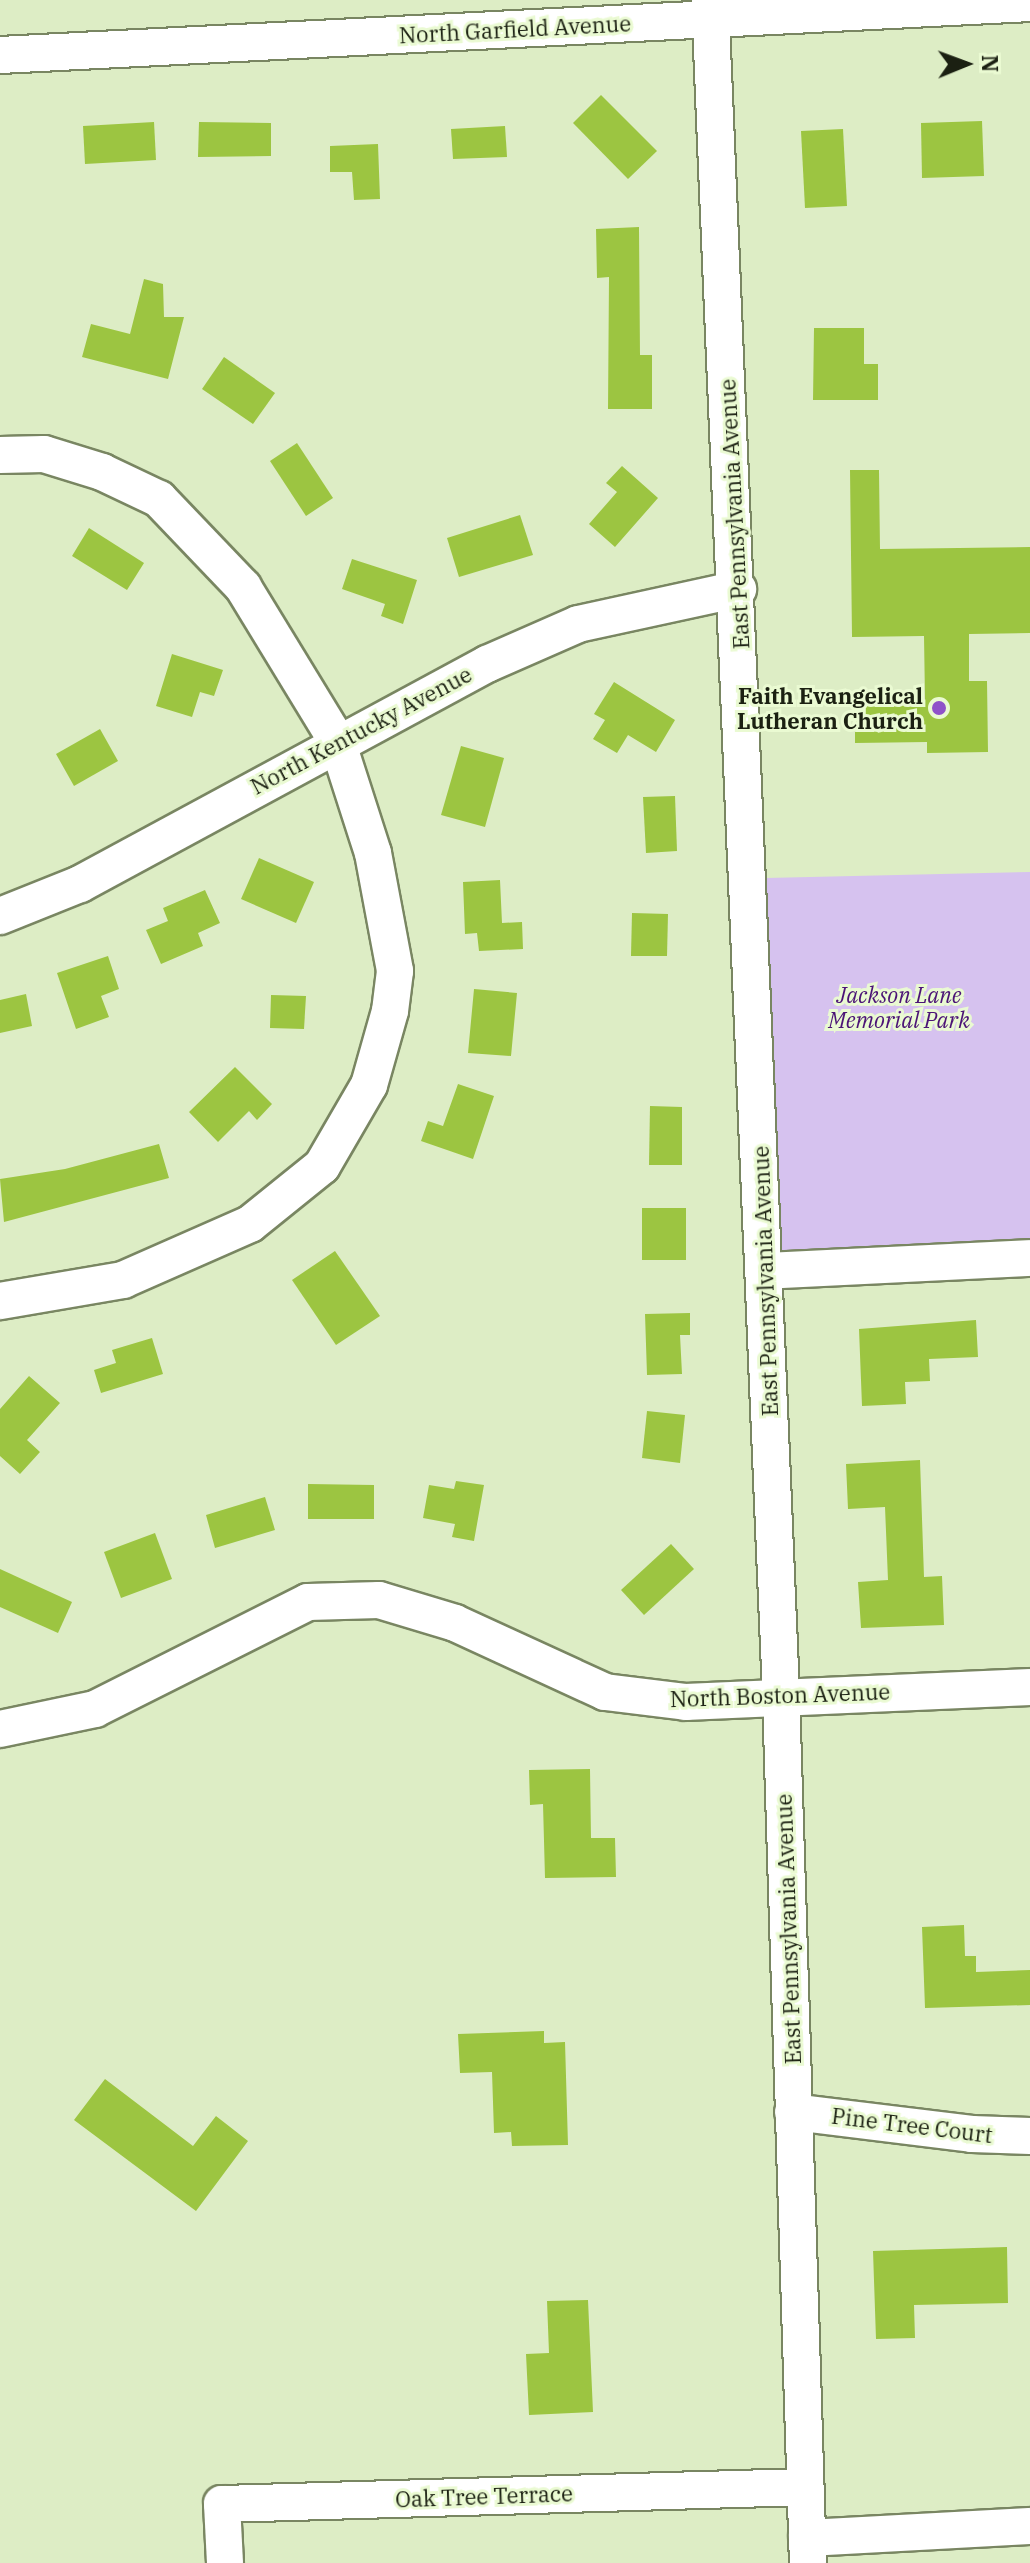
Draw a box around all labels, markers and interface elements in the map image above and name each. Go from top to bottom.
street label: North Garfield Avenue [398,10,632,48]
north arrow [926,24,1006,104]
text: N [976,55,1005,73]
street label: East Pennsylvania Avenue [714,378,754,650]
street label: North Kentucky Avenue [246,660,476,800]
place label: Faith Evangelical Lutheran Church [737,682,923,734]
marker: Faith Evangelical Lutheran Church [930,699,948,717]
park label: Jackson Lane Memorial Park [828,981,970,1032]
street label: East Pennsylvania Avenue [747,1145,783,1417]
street label: North Boston Avenue [669,1678,891,1712]
street label: East Pennsylvania Avenue [770,1793,806,2065]
street label: Pine Tree Court [830,2102,994,2148]
street label: Oak Tree Terrace [395,2480,573,2512]

